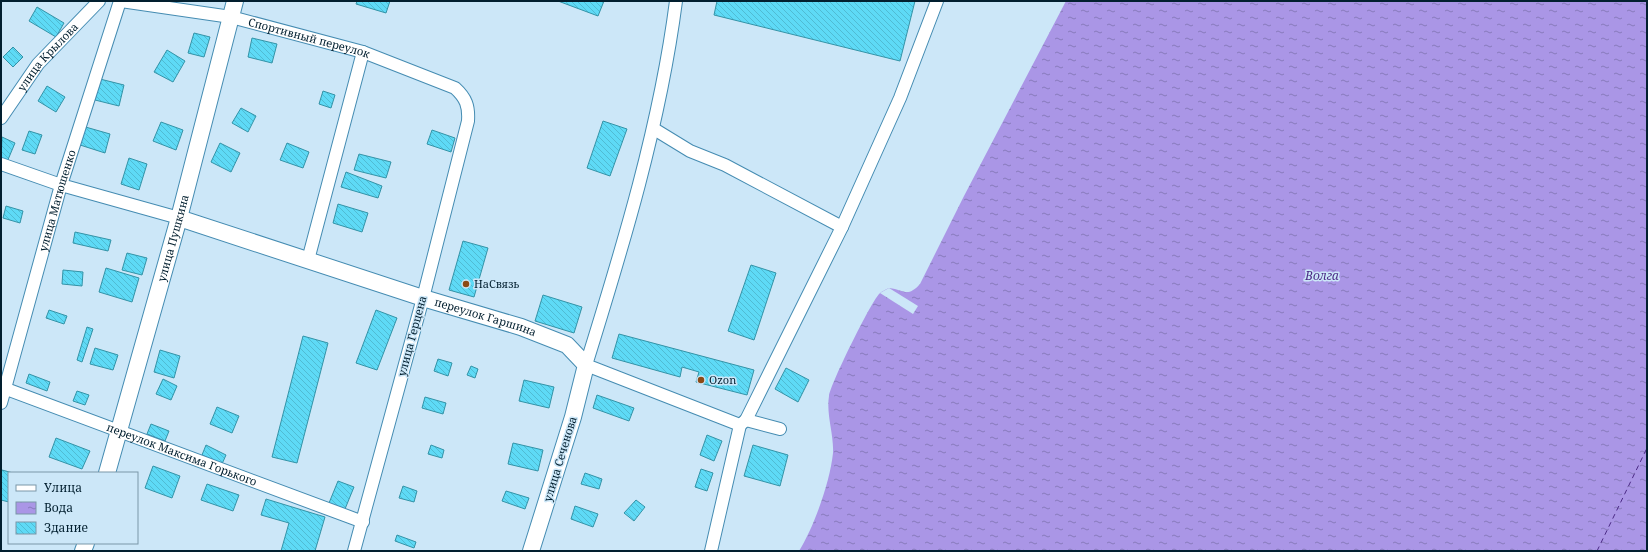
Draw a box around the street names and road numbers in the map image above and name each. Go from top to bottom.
street label: Спортивный переулок [247,14,373,61]
street label: улица Крылова [14,19,81,94]
street label: улица Матюшенко [35,148,79,253]
street label: улица Пушкина [153,193,192,283]
street label: улица Герцена [394,294,429,378]
street label: переулок Гаршина [433,294,539,339]
street label: улица Сеченова [539,414,580,503]
street label: переулок Максима Горького [105,419,259,489]

